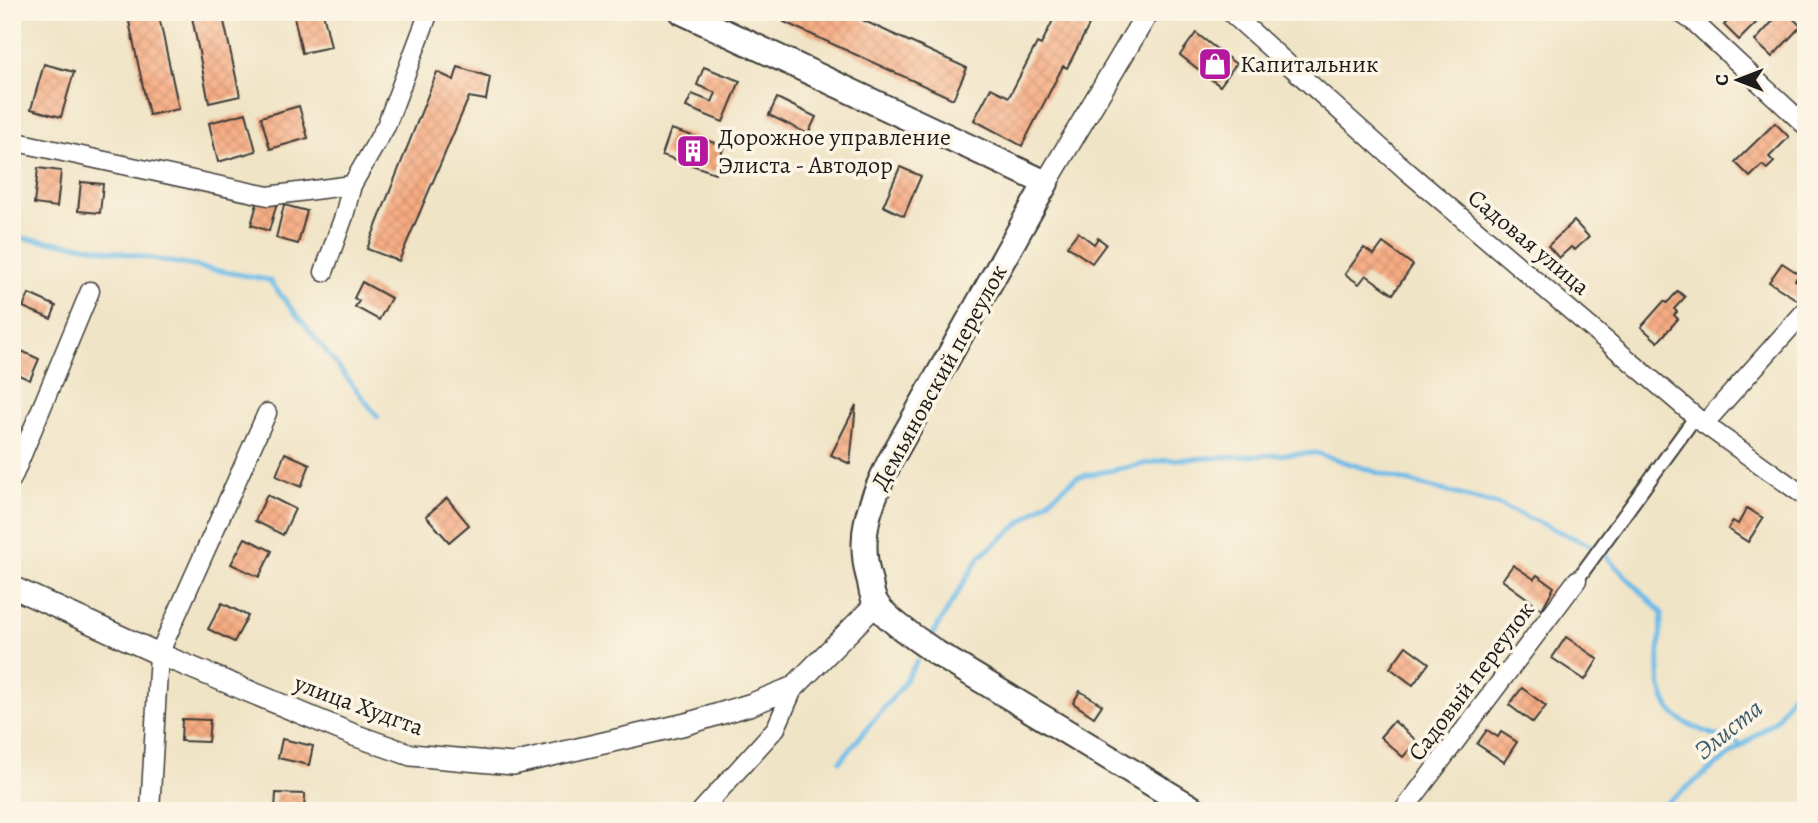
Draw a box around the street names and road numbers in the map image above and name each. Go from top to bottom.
street label: Садовая улица [1461,181,1597,303]
street label: Демьяновский переулок [864,259,1014,495]
street label: Садовый переулок [1401,595,1541,767]
street label: улица Худгта [289,666,428,743]

